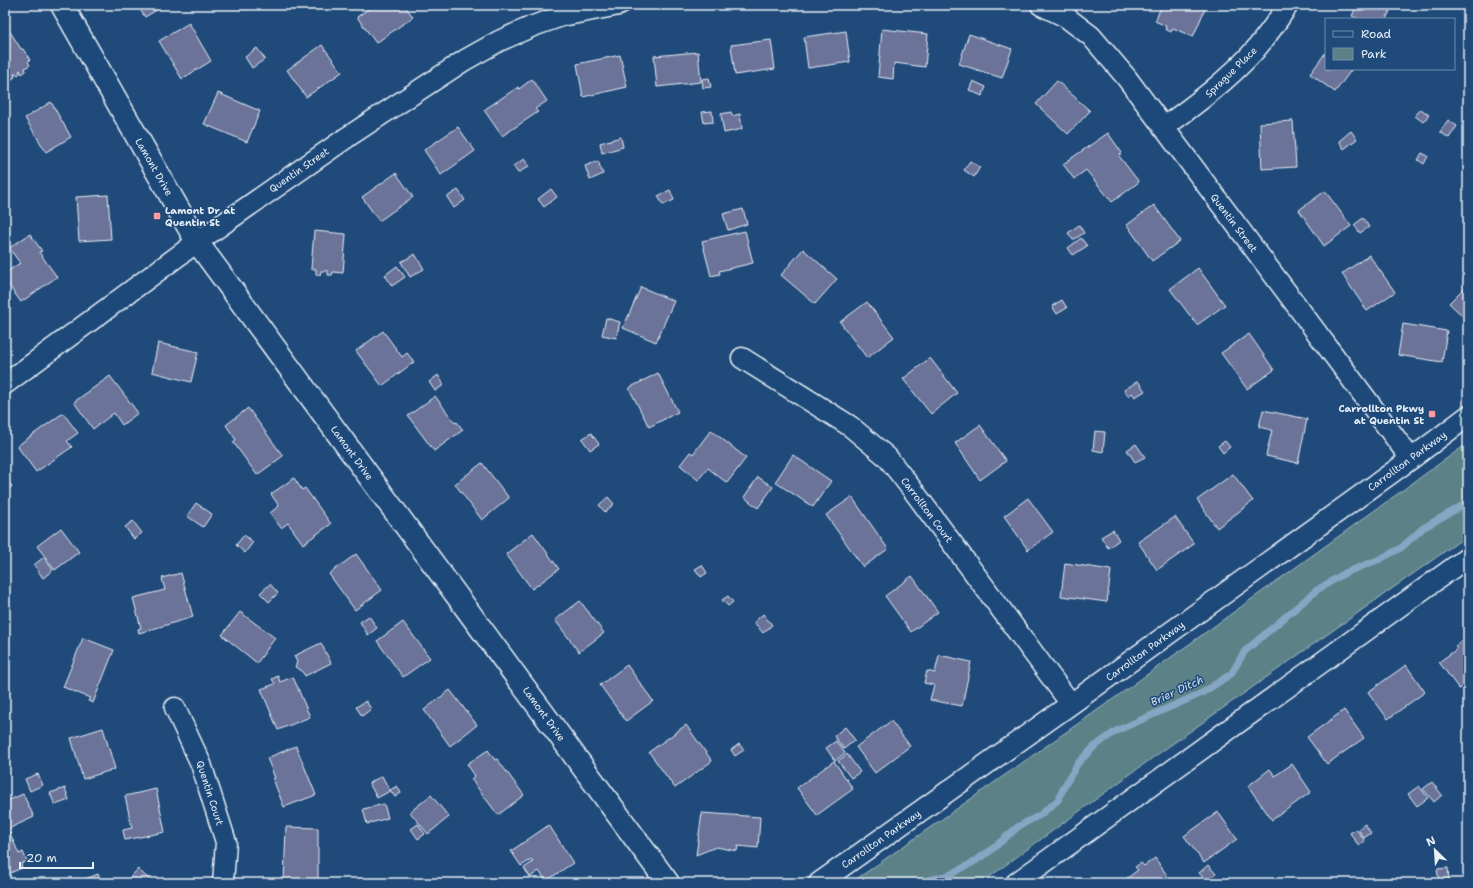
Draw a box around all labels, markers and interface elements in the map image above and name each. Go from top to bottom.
legend [1325,18,1455,70]
text: Road [1361,26,1392,42]
street label: Sprague Place [1202,44,1260,100]
text: Park [1361,46,1387,62]
street label: Lamont Drive [132,136,176,198]
street label: Quentin Street [266,145,332,195]
street label: Quentin Street [1208,191,1260,255]
place label: Lamont Dr at Quentin St [165,204,235,229]
marker: Lamont Dr at Quentin St [152,211,162,221]
place label: Carrollton Pkwy at Quentin St [1338,402,1424,427]
marker: Carrollton Pkwy at Quentin St [1427,409,1437,419]
street label: Lamont Drive [328,423,376,483]
street label: Carrollton Parkway [1365,428,1449,494]
street label: Carrollton Court [898,475,956,545]
street label: Carrollton Parkway [1103,618,1187,684]
water label: Brier Ditch [1148,672,1206,710]
street label: Lamont Drive [520,684,568,744]
street label: Quentin Court [193,759,227,827]
street label: Carrollton Parkway [839,807,923,871]
north arrow [1415,830,1455,870]
text: N [1424,833,1438,850]
scale bar [20,844,93,870]
text: 20 m [26,850,57,866]

